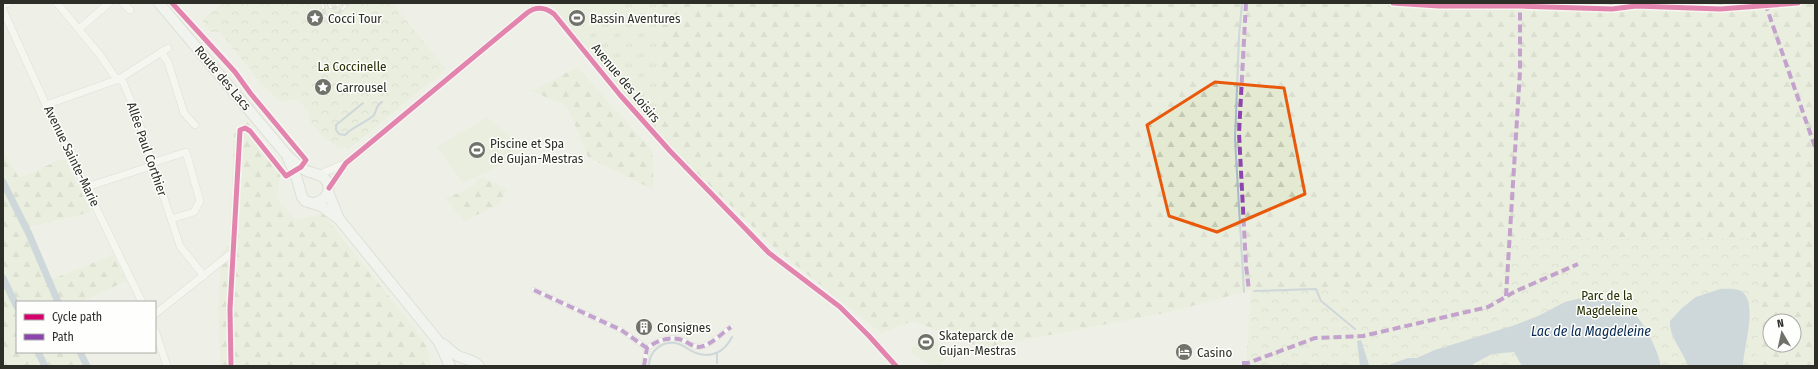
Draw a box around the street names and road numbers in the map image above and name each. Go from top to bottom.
street label: Avenue des Loisirs [589,40,664,126]
street label: Route des Lacs [192,43,254,114]
street label: Allée Paul Corthier [124,100,170,198]
street label: Avenue Sainte-Marie [41,103,103,209]

